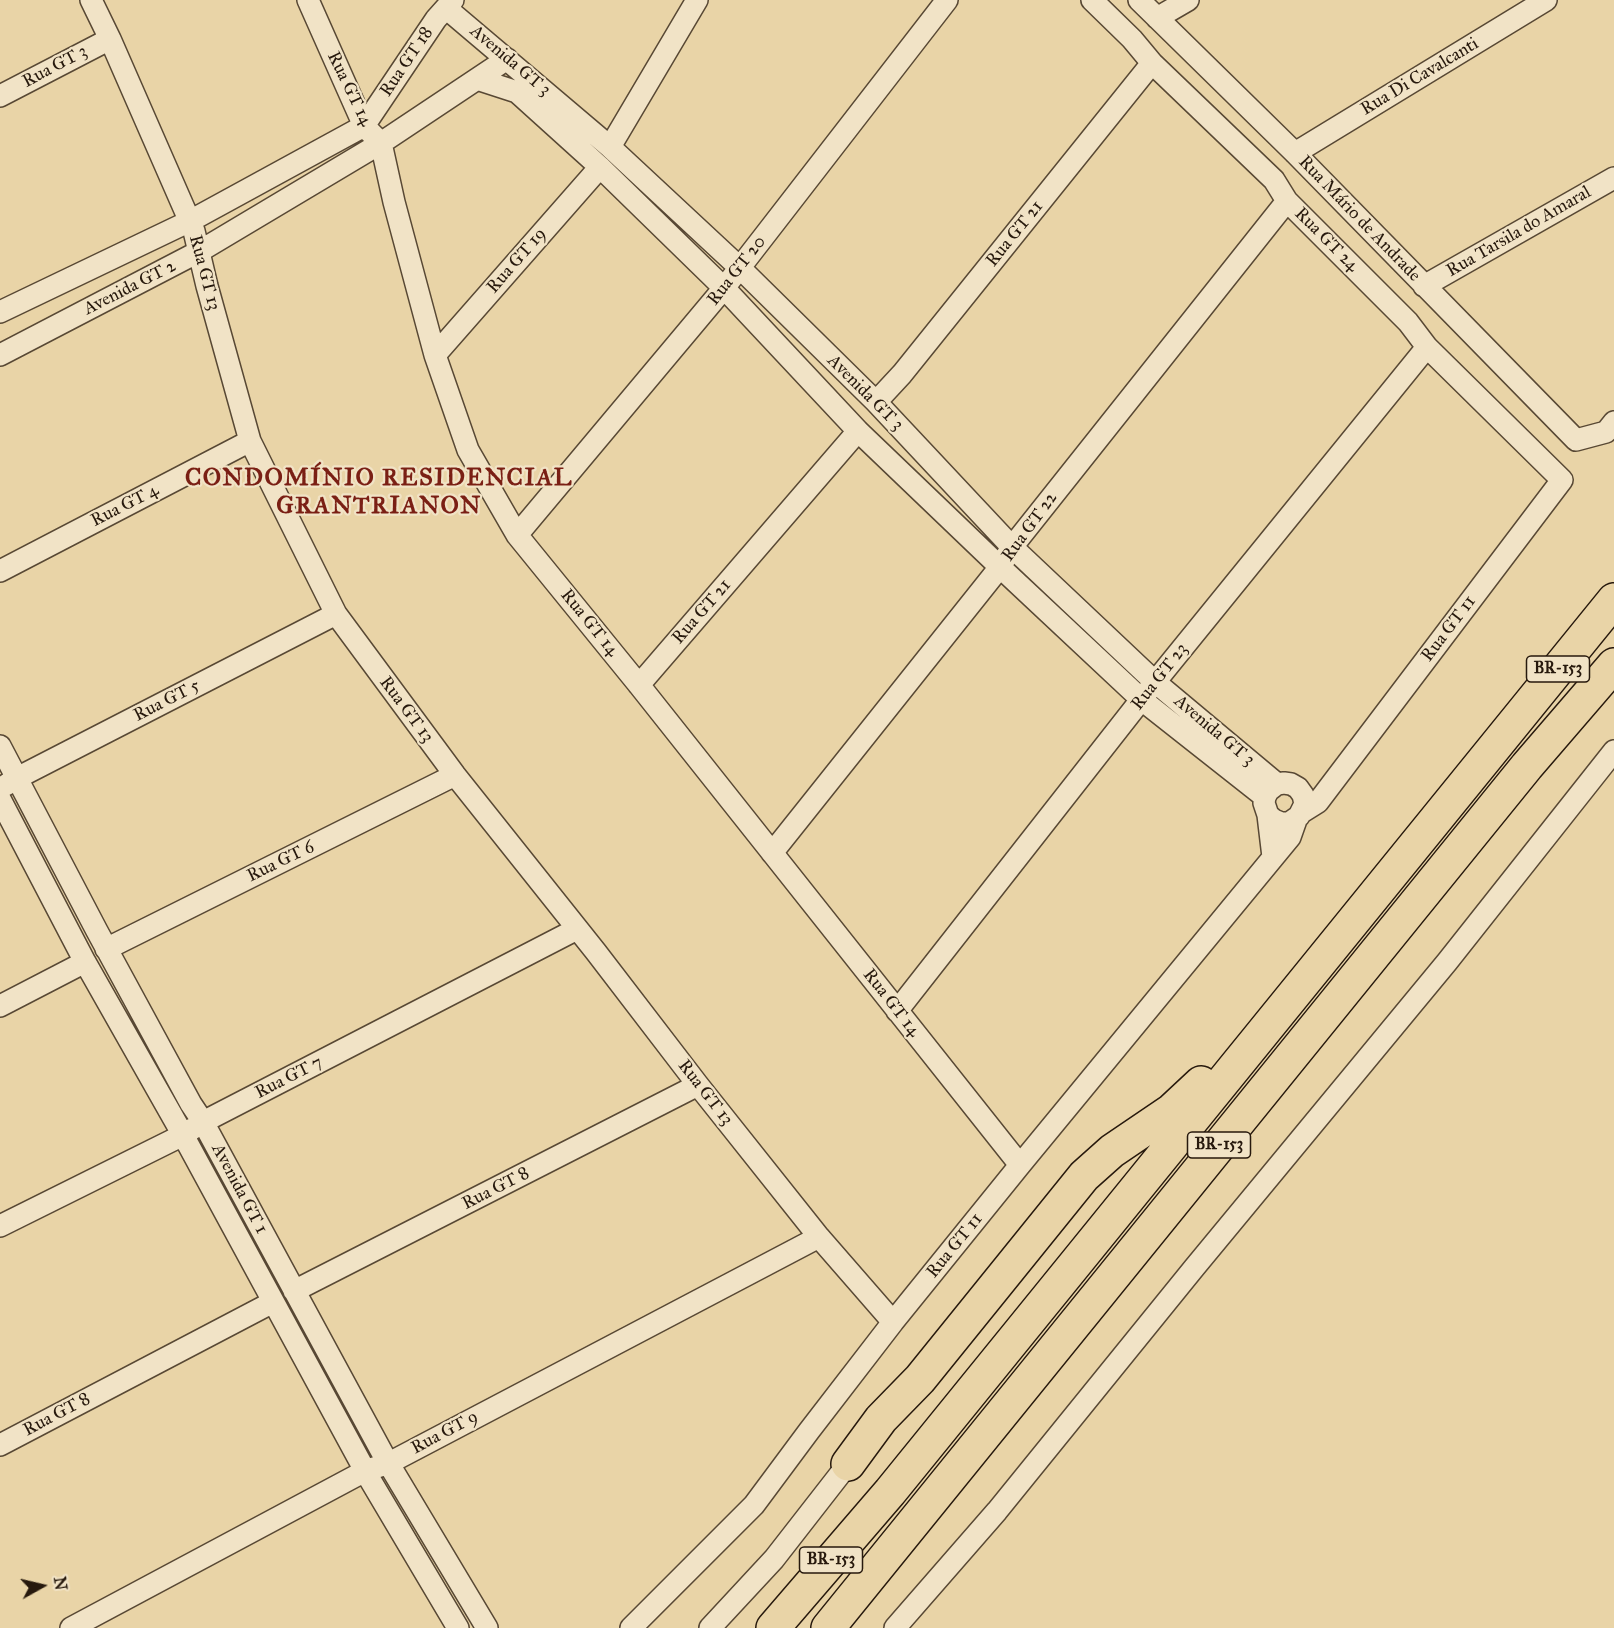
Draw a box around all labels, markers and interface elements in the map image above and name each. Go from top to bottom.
street label: Avenida GT 3 [465,21,555,101]
street label: Rua GT 18 [376,23,438,101]
street label: Rua Di Cavalcanti [1357,33,1483,121]
street label: Rua GT 3 [19,41,91,93]
street label: Rua GT 14 [322,48,376,130]
street label: Rua Mário de Andrade [1293,152,1425,286]
street label: Rua Tarsila do Amaral [1443,182,1595,282]
street label: Rua GT 21 [982,197,1048,271]
street label: Rua GT 24 [1289,203,1363,277]
street label: Rua GT 19 [483,224,551,298]
street label: Rua GT 20 [703,232,771,310]
street label: Rua GT 13 [184,233,224,313]
street label: Avenida GT 2 [80,256,180,320]
street label: Avenida GT 3 [822,350,908,436]
district label: CONDOMÍNIO RESIDENCIAL GRANTRIANON [185,465,573,521]
street label: Rua GT 4 [88,480,162,532]
street label: Rua GT 22 [998,488,1062,566]
street label: Rua GT 21 [668,575,736,649]
street label: Rua GT 14 [555,585,623,661]
street label: Rua GT 11 [1417,592,1481,666]
street label: Rua GT 23 [1127,639,1193,715]
road number: BR-153 [1526,656,1590,682]
street label: Rua GT 13 [374,673,438,747]
street label: Rua GT 5 [130,675,204,727]
street label: Avenida GT 3 [1169,691,1259,771]
street label: Rua GT 6 [244,836,318,888]
street label: Rua GT 14 [858,965,924,1041]
street label: Rua GT 7 [252,1052,326,1104]
street label: Rua GT 13 [673,1056,737,1130]
road number: BR-153 [1188,1132,1250,1158]
street label: Avenida GT 1 [206,1140,272,1238]
street label: Rua GT 8 [459,1163,533,1215]
street label: Rua GT 11 [922,1209,988,1283]
street label: Rua GT 8 [20,1388,94,1442]
street label: Rua GT 9 [408,1406,482,1460]
road number: BR-153 [800,1547,862,1573]
north arrow [12,1556,72,1616]
text: N [50,1575,71,1591]

